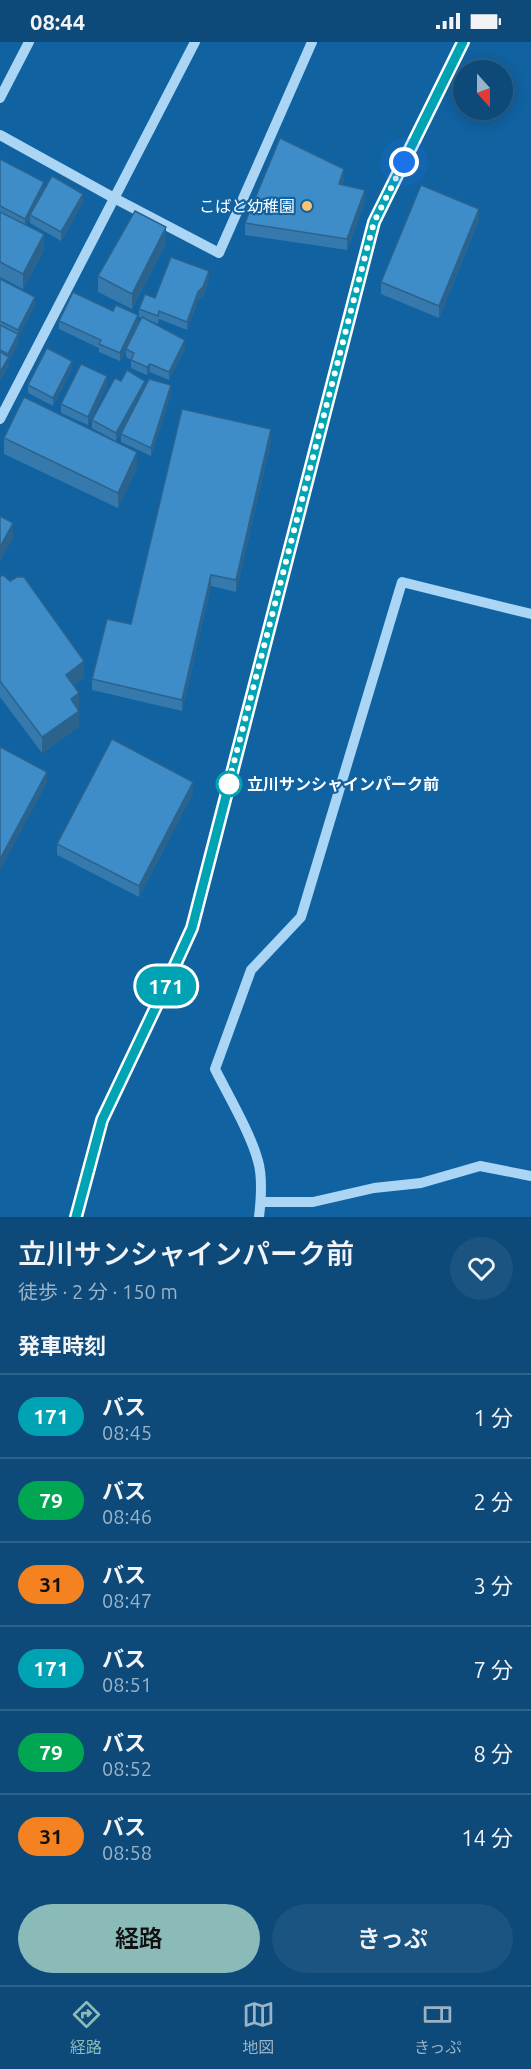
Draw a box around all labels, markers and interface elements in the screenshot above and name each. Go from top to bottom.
text: 08:44 [30,9,85,34]
north arrow [453,60,513,120]
map controls [453,60,513,120]
your location [389,147,419,177]
place label: こばと幼稚園 [199,197,295,215]
marker: こばと幼稚園 [300,199,314,213]
marker: 立川サンシャインパーク前 [216,771,242,797]
place label: 立川サンシャインパーク前 [247,775,439,793]
line badge: 171 [132,966,201,1006]
text: 171 [148,974,184,998]
button: heart [450,1237,513,1300]
text: 立川サンシャインパーク前 [18,1238,354,1269]
text: 徒歩 · 2 分 · 150 m [18,1280,178,1303]
text: 発車時刻 [18,1333,106,1358]
text: バス [102,1394,146,1419]
text: 171 [33,1404,69,1428]
text: 1 分 [474,1405,513,1430]
text: 08:45 [102,1421,152,1444]
text: バス [102,1478,146,1503]
text: 79 [39,1488,63,1512]
text: 2 分 [474,1489,513,1514]
text: 08:46 [102,1505,152,1528]
text: バス [102,1562,146,1587]
text: 31 [39,1572,63,1596]
text: 3 分 [474,1573,513,1598]
text: 08:47 [102,1589,152,1612]
text: バス [102,1646,146,1671]
text: 171 [33,1656,69,1680]
text: 7 分 [474,1657,513,1682]
text: 08:51 [102,1673,152,1696]
text: バス [102,1730,146,1755]
text: 79 [39,1740,63,1764]
text: 8 分 [474,1741,513,1766]
text: 08:52 [102,1757,152,1780]
text: バス [102,1814,146,1839]
text: 31 [39,1824,63,1848]
text: 14 分 [461,1825,513,1850]
text: 08:58 [102,1841,152,1864]
button: 経路 [18,1904,260,1973]
button: きっぷ [272,1904,513,1973]
tab: 経路 [70,1998,103,2058]
tab: 地図 [242,1998,275,2058]
tab: きっぷ [414,1998,461,2058]

